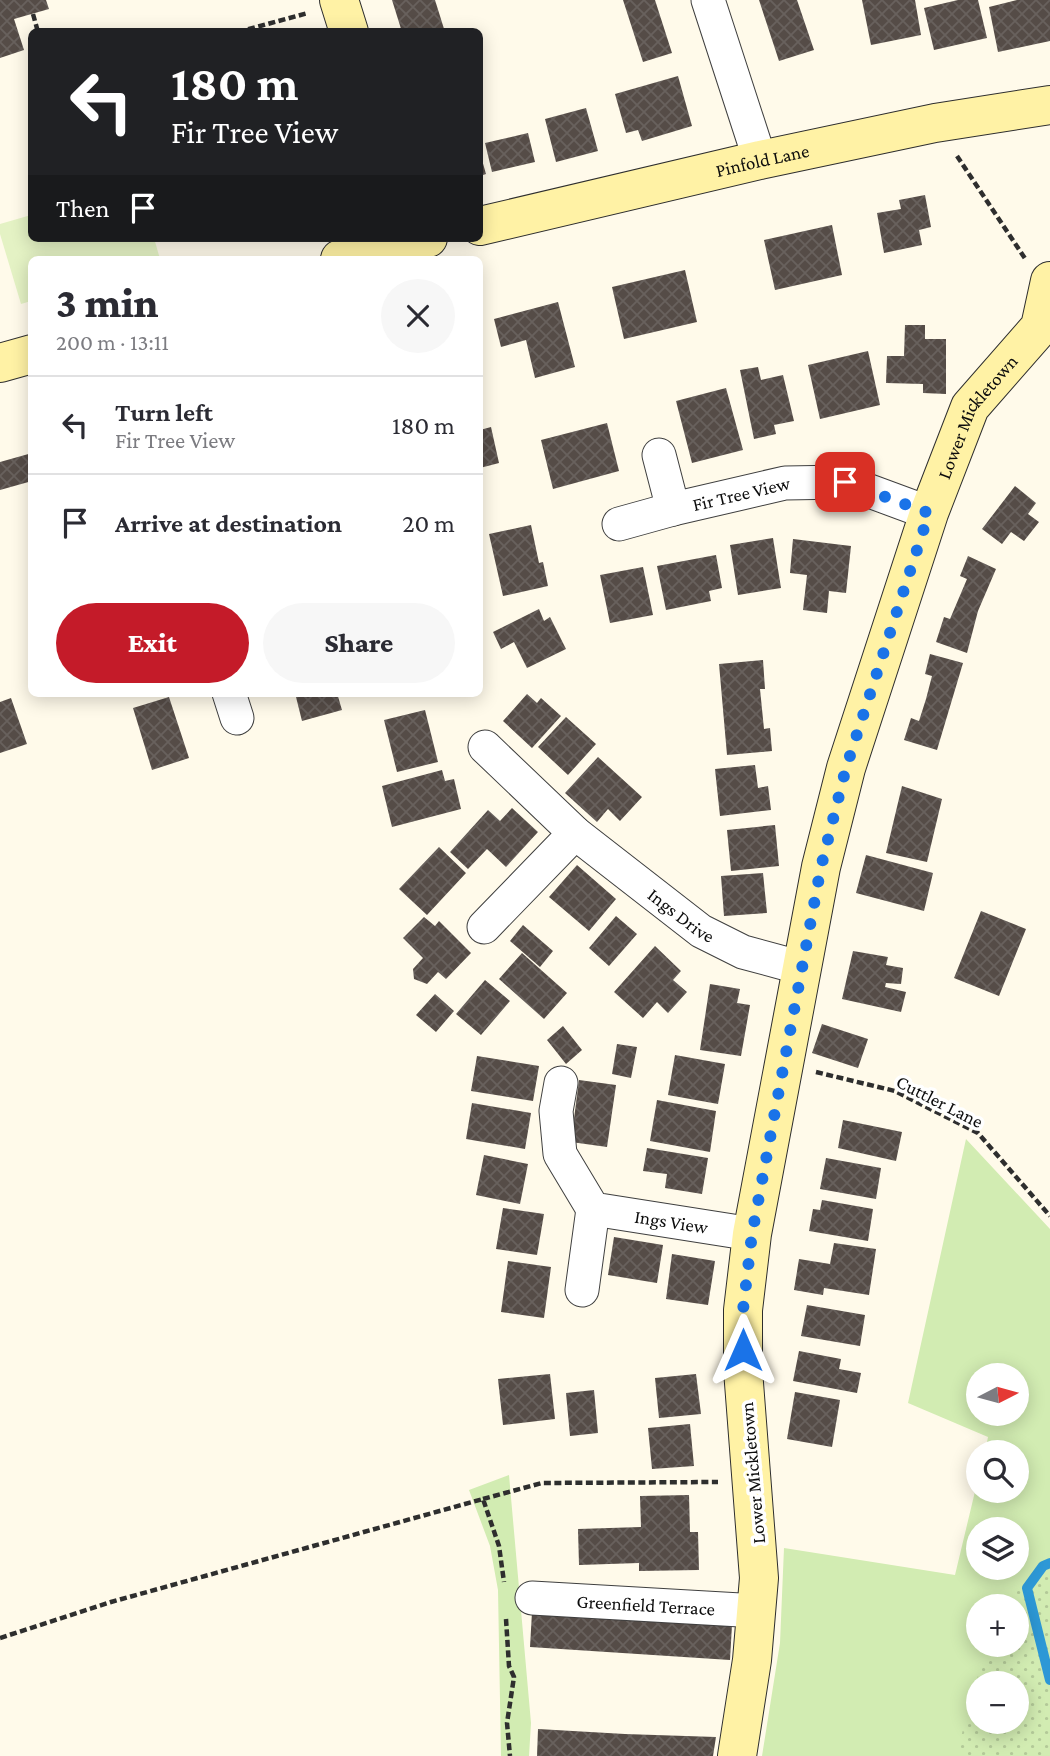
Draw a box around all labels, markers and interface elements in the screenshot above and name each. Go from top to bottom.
icon: left [56,56,147,147]
text: 180 m [171,56,299,111]
text: Fir Tree View [171,114,338,150]
street label: Pinfold Lane [714,140,811,181]
icon: arrive [124,189,162,227]
text: Then [56,194,110,223]
text: 3 min [56,279,159,326]
button: close [381,279,455,353]
text: 200 m · 13:11 [56,329,169,355]
street label: Lower Mickletown [933,351,1022,482]
text: Turn left [115,398,213,427]
icon: left [56,406,94,444]
text: 180 m [392,411,455,440]
text: Fir Tree View [115,427,235,453]
pin [815,452,875,512]
icon: arrive [826,463,864,501]
street label: Fir Tree View [690,472,792,515]
icon: arrive [56,504,94,542]
text: Arrive at destination [115,509,342,538]
text: 20 m [402,509,455,538]
button: Exit [56,603,249,683]
button: Share [263,603,455,683]
street label: Ings Drive [644,884,718,947]
street label: Cuttler Lane [893,1071,987,1132]
street label: Ings View [633,1206,709,1238]
position arrow [706,1313,780,1387]
north arrow [966,1363,1029,1426]
map controls [966,1363,1029,1734]
street label: Lower Mickletown [736,1401,769,1545]
button: search [966,1440,1029,1503]
button: layers [966,1517,1029,1580]
street label: Greenfield Terrace [576,1591,716,1620]
button: + [966,1594,1029,1657]
button: − [966,1671,1029,1734]

